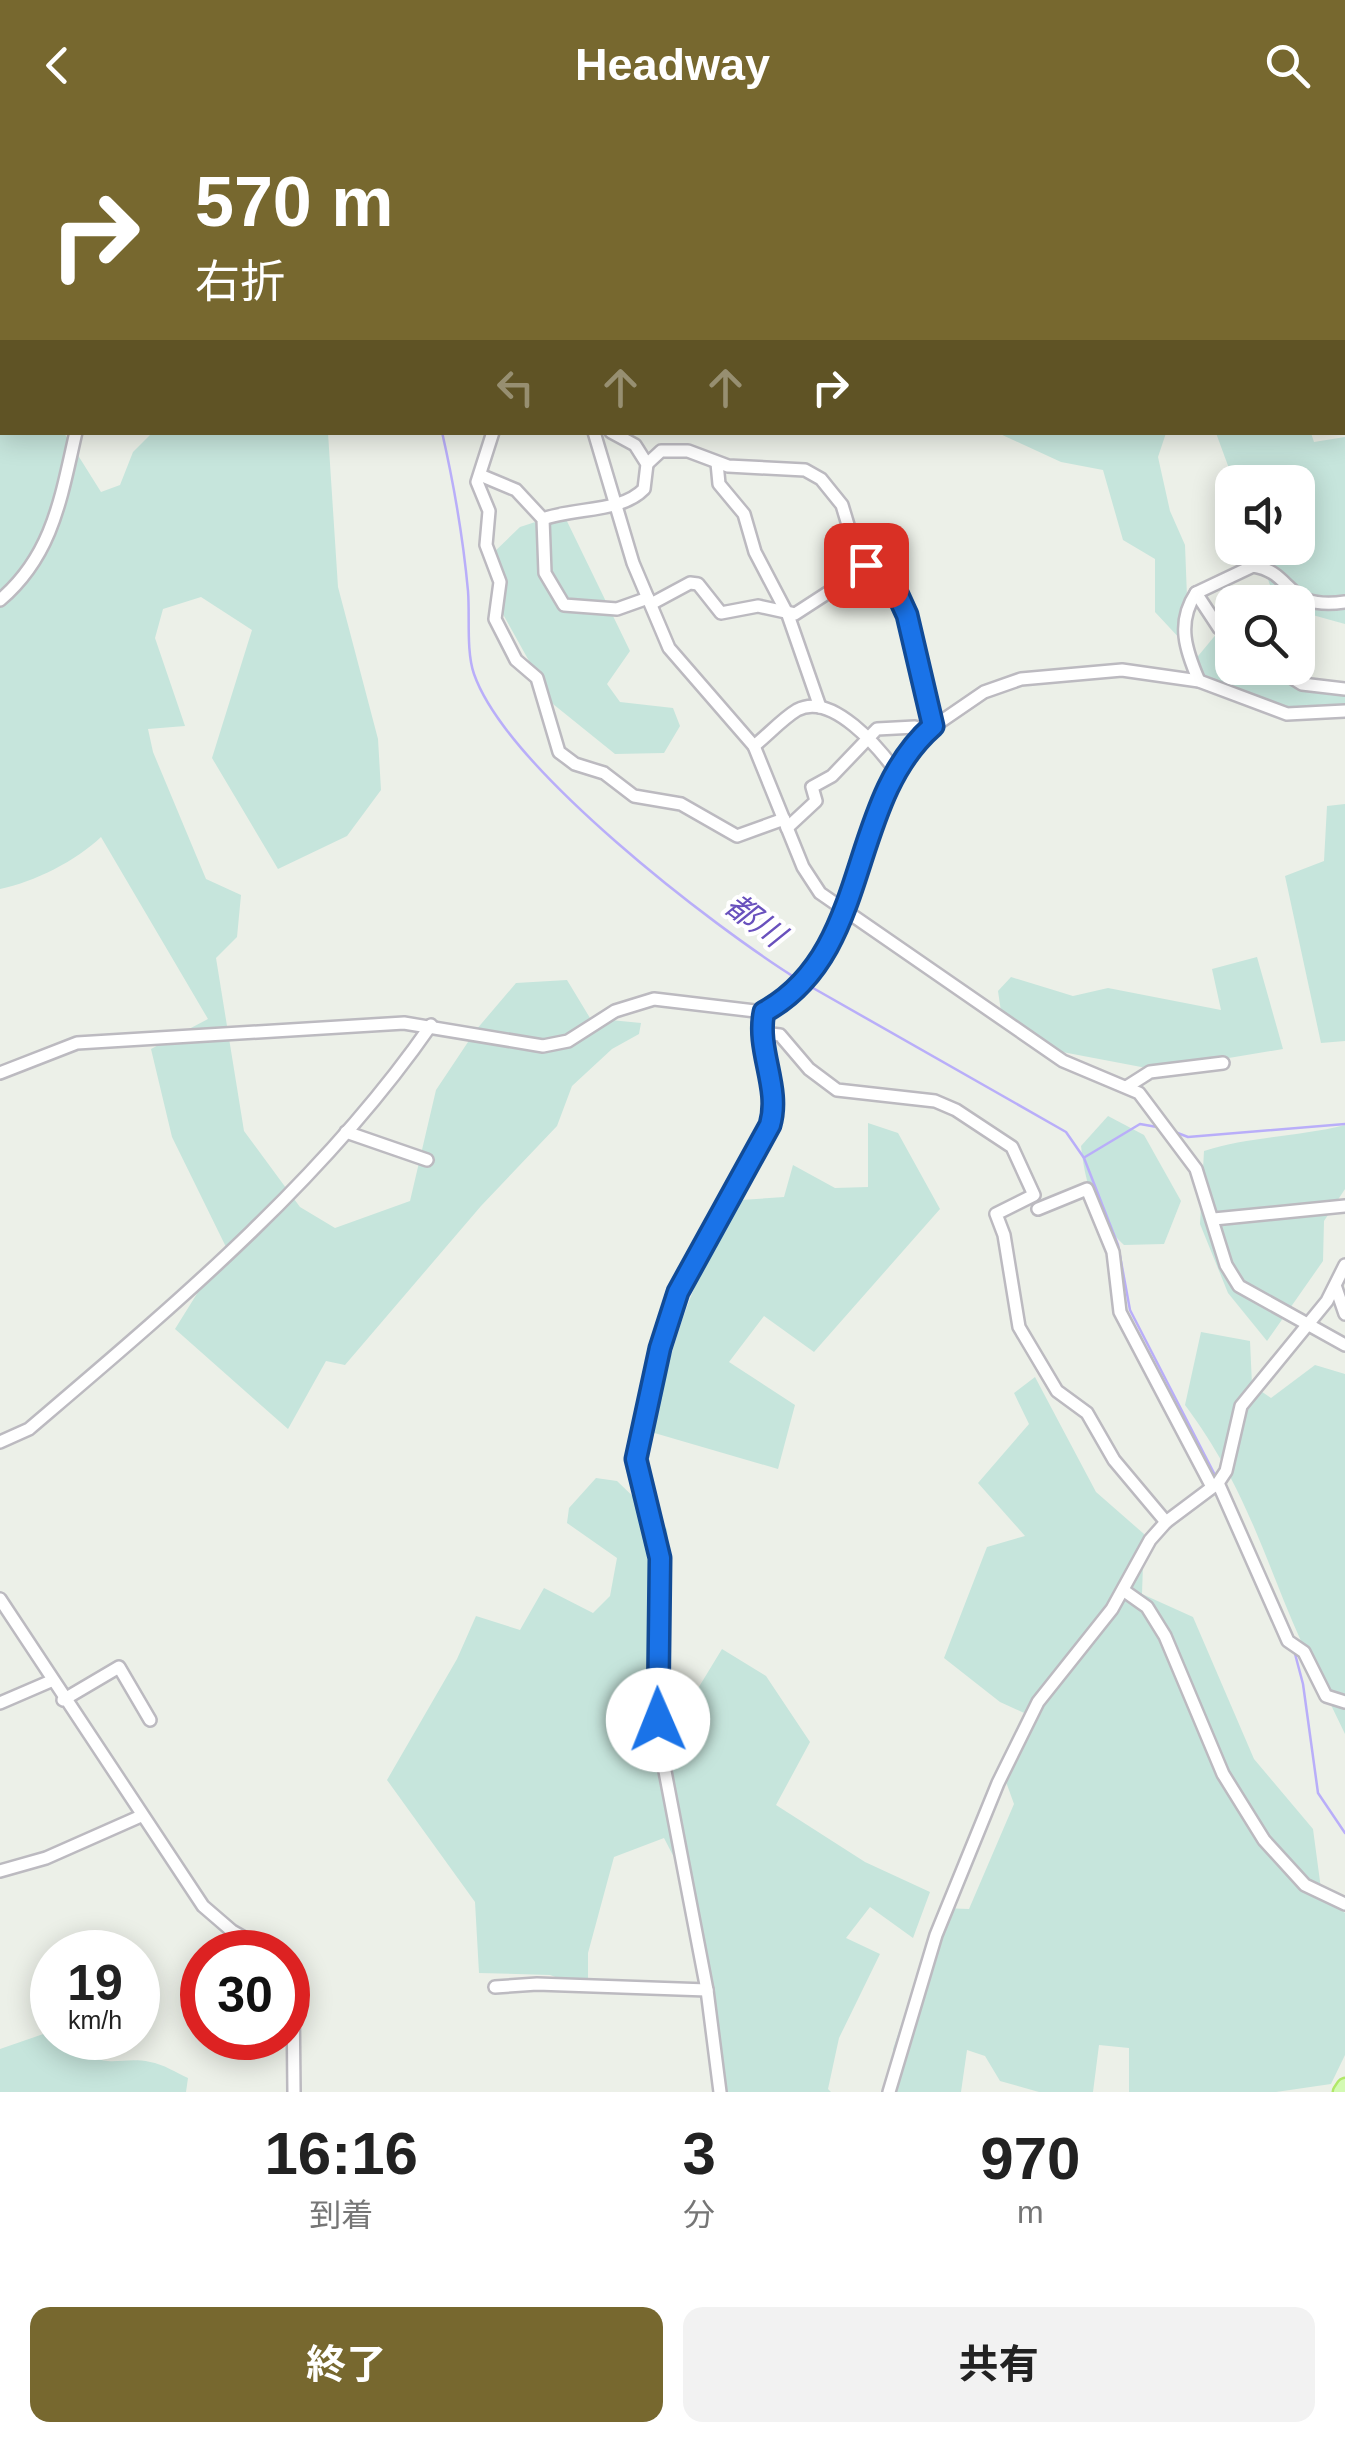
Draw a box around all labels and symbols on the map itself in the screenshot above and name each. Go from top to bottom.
pin [824,523,909,608]
water label: 都川 [719,886,794,955]
position arrow [606,1668,710,1772]
speed limit sign: 30 [180,1930,310,2060]

